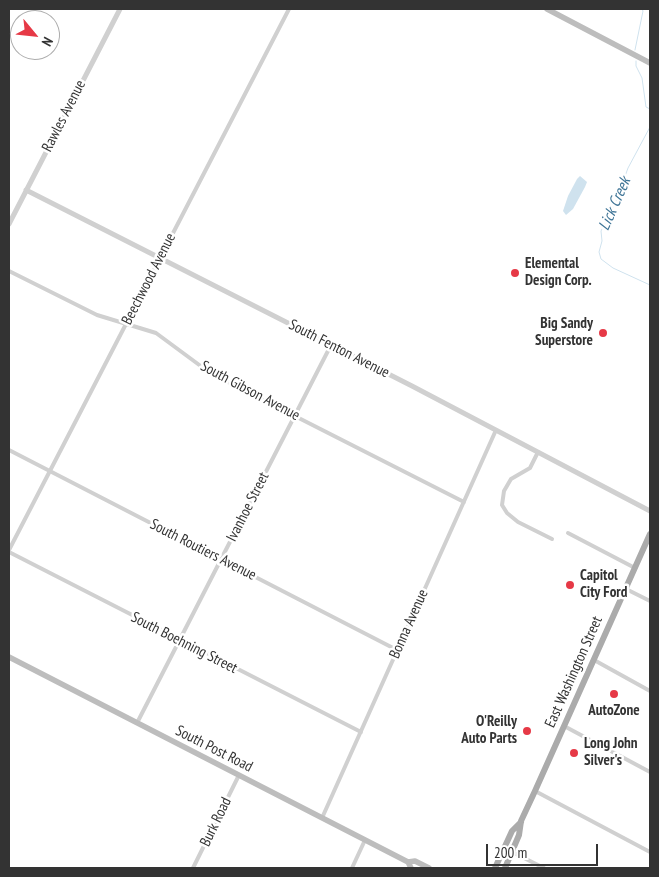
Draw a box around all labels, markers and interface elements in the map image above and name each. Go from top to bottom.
north arrow [10,10,60,60]
text: N [38,34,57,49]
street label: Rawles Avenue [38,77,90,155]
water label: Lick Creek [595,174,635,234]
street label: Beechwood Avenue [118,230,180,328]
place label: Elemental Design Corp. [525,255,592,290]
marker: Elemental Design Corp. [509,267,521,279]
place label: Big Sandy Superstore [535,315,593,350]
street label: South Fenton Avenue [286,316,392,382]
marker: Big Sandy Superstore [597,327,609,339]
street label: South Gibson Avenue [197,357,303,425]
street label: Ivanhoe Street [223,469,273,545]
street label: South Routiers Avenue [147,515,259,585]
place label: Capitol City Ford [580,567,627,602]
marker: Capitol City Ford [564,579,576,591]
street label: Bonna Avenue [386,587,432,661]
street label: South Boehning Street [128,608,240,678]
street label: East Washington Street [541,614,607,730]
marker: AutoZone [608,688,620,700]
place label: AutoZone [588,702,640,720]
place label: O'Reilly Auto Parts [461,713,517,748]
street label: South Post Road [172,722,256,776]
marker: O'Reilly Auto Parts [521,725,533,737]
place label: Long John Silver's [584,735,638,770]
marker: Long John Silver's [568,747,580,759]
street label: Burk Road [196,795,236,849]
scale bar [489,834,602,866]
text: 200 m [494,843,527,862]

